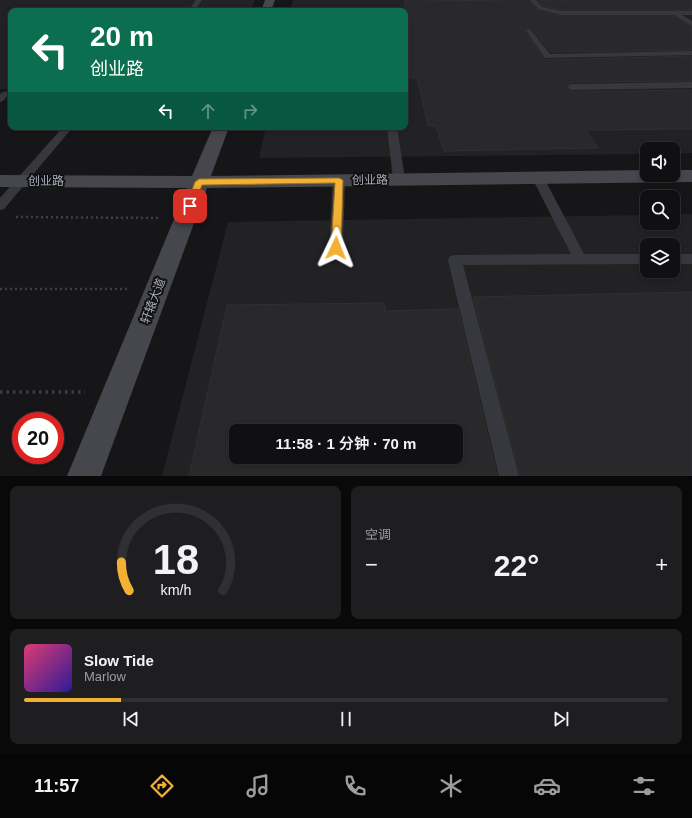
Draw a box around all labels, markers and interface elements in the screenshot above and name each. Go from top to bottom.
text: 20 m [90,21,154,52]
icon: left [24,24,76,76]
text: 创业路 [90,59,144,79]
icon: left [155,100,177,122]
icon: ahead [197,100,219,122]
icon: right [239,100,261,122]
map controls [640,142,680,278]
button: sound [640,142,680,182]
street label: 创业路 [352,173,388,187]
street label: 创业路 [28,174,64,188]
pin [173,189,207,223]
button: search [640,190,680,230]
icon: arrive [179,195,201,217]
position arrow [315,227,357,269]
button: layers [640,238,680,278]
street label: 轩辕大道 [138,276,168,326]
speed limit sign: 20 [12,412,64,464]
text: 11:58 · 1 分钟 · 70 m [276,435,416,452]
text: 空调 [365,527,391,542]
text: 18 [152,535,199,582]
text: 22° [494,549,539,582]
text: − [365,552,378,577]
text: + [655,552,668,577]
text: km/h [160,581,191,597]
text: Slow Tide [84,652,154,669]
text: Marlow [84,669,126,684]
icon: previous [120,708,142,730]
icon: pause [335,708,357,730]
icon: next [550,708,572,730]
icon: directions [148,772,176,800]
icon: music [244,772,272,800]
icon: phone [341,772,369,800]
icon: climate [437,772,465,800]
icon: car [533,772,561,800]
icon: filters [630,772,658,800]
text: 11:57 [34,776,79,796]

